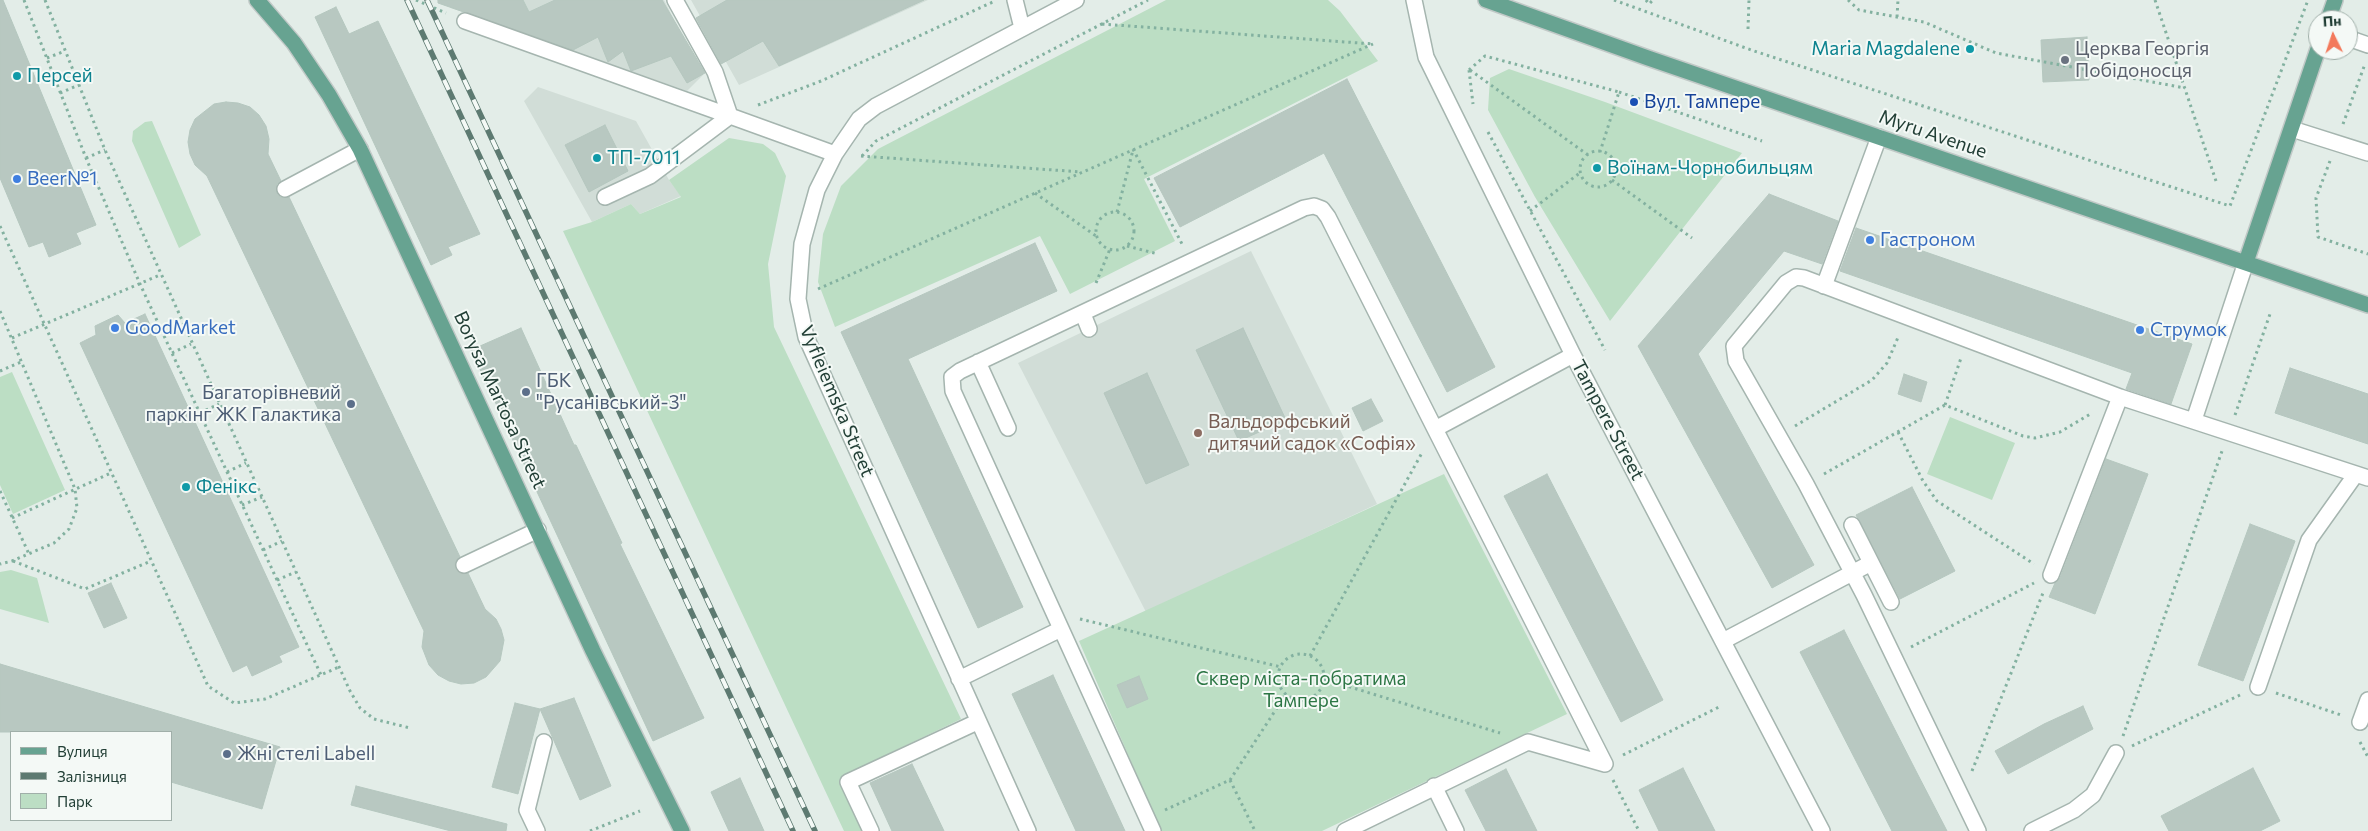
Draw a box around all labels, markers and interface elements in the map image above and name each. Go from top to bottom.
north arrow [2308,10,2358,60]
text: Пн [2322,11,2342,30]
place label: Maria Magdalene [1811,38,1960,60]
place label: Церква Георгія Побідоносця [2075,38,2209,82]
marker: Maria Magdalene [1964,43,1976,55]
marker: Церква Георгія Побідоносця [2059,54,2071,66]
place label: Персей [27,65,93,87]
marker: Персей [11,70,23,82]
place label: Вул. Тампере [1644,91,1760,113]
marker: Вул. Тампере [1628,96,1640,108]
street label: Myru Avenue [1876,105,1990,163]
place label: ТП-7011 [607,147,680,169]
marker: ТП-7011 [591,152,603,164]
place label: Воїнам-Чорнобильцям [1607,157,1813,179]
marker: Воїнам-Чорнобильцям [1591,162,1603,174]
place label: Beer№1 [27,168,97,190]
marker: Beer№1 [11,173,23,185]
place label: Гастроном [1880,229,1975,251]
marker: Гастроном [1864,234,1876,246]
street label: Borysa Martosa Street [449,308,551,492]
place label: GoodMarket [125,317,236,339]
place label: Струмок [2150,319,2227,341]
marker: GoodMarket [109,322,121,334]
street label: Vyfleiemska Street [795,322,879,480]
marker: Струмок [2134,324,2146,336]
street label: Tampere Street [1567,356,1649,484]
place label: ГБК "Русанівський-3" [536,370,687,414]
place label: Багаторівневий паркінг ЖК Галактика [146,382,341,426]
marker: ГБК "Русанівський-3" [520,386,532,398]
marker: Багаторівневий паркінг ЖК Галактика [345,398,357,410]
place label: Вальдорфський дитячий садок «Софія» [1208,411,1416,455]
marker: Вальдорфський дитячий садок «Софія» [1192,427,1204,439]
place label: Фенікс [196,476,257,498]
marker: Фенікс [180,481,192,493]
park label: Сквер міста-побратима Тампере [1196,668,1406,712]
legend [10,731,172,821]
text: Вулиця [57,742,108,760]
place label: Жні стелі Labell [237,743,375,765]
marker: Жні стелі Labell [221,748,233,760]
text: Залізниця [57,767,127,785]
text: Парк [57,792,93,810]

